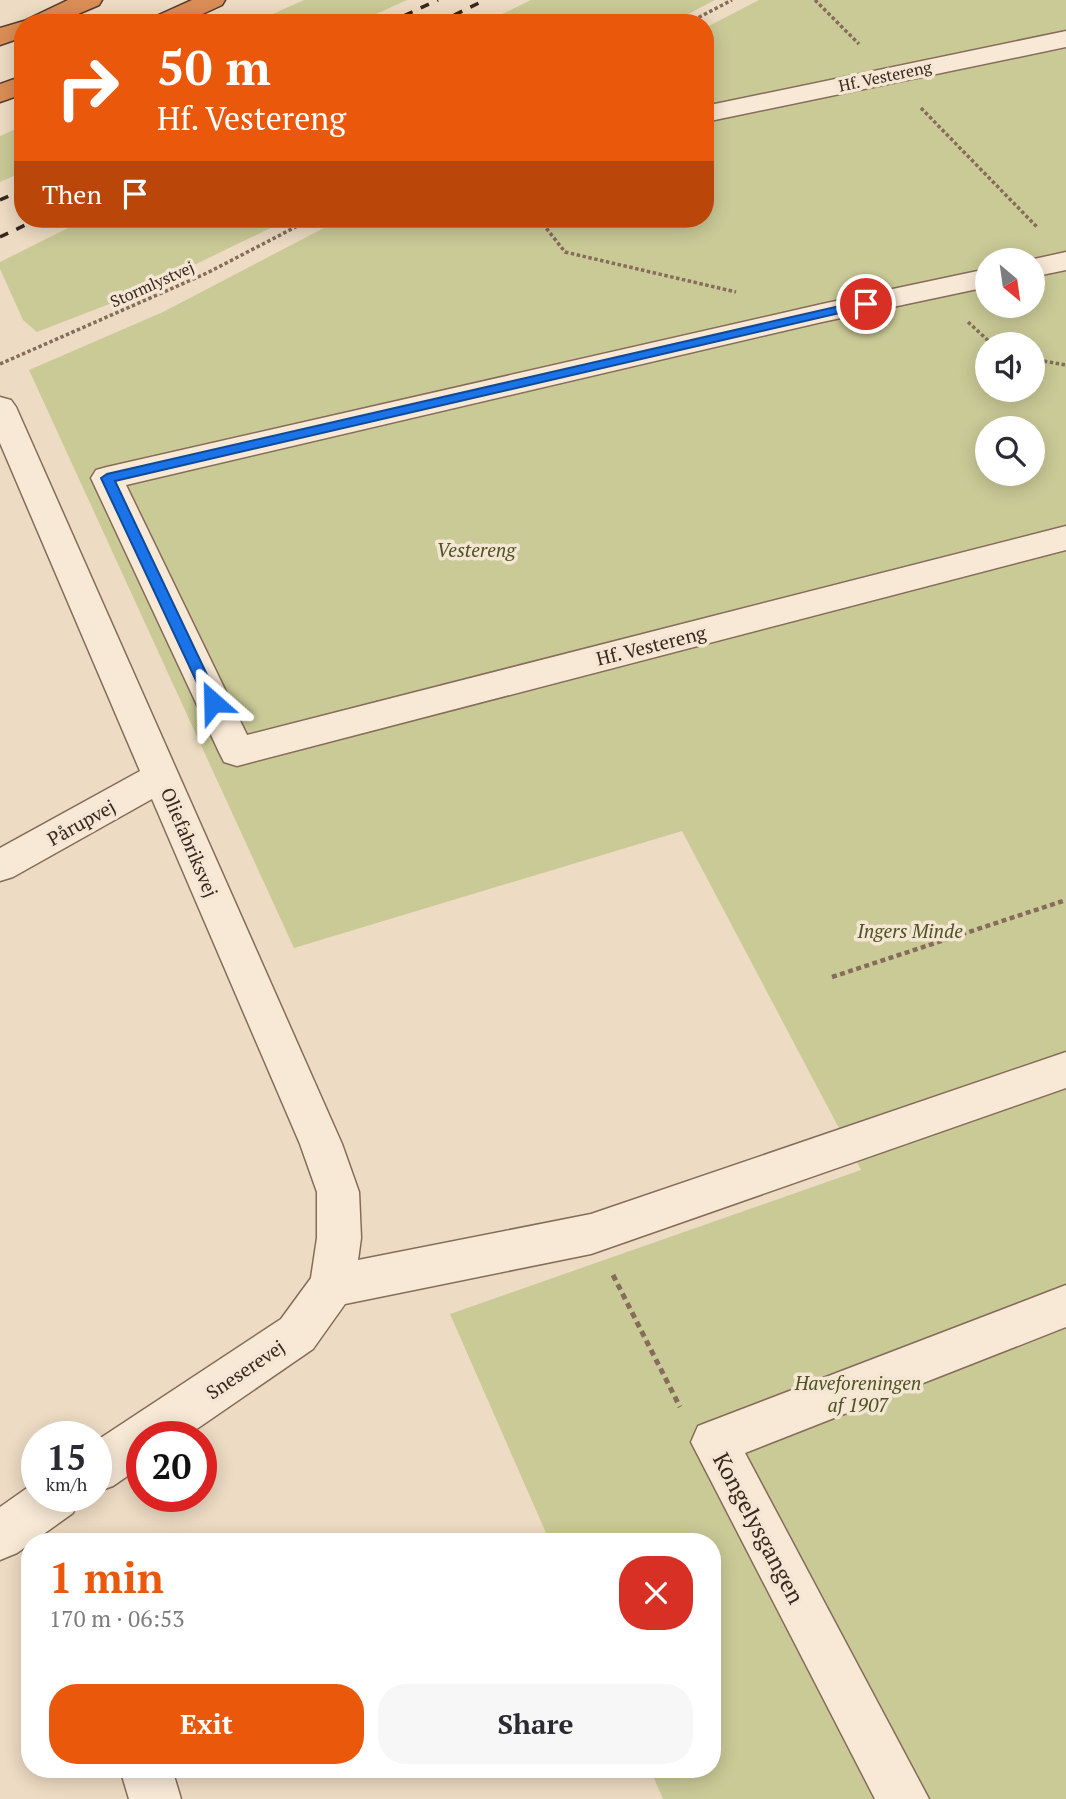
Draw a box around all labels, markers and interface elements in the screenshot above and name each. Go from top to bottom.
text: 50 m [157,34,271,99]
icon: right [42,42,133,133]
street label: Hf. Vestereng [836,55,934,97]
text: Hf. Vestereng [157,97,346,139]
icon: arrive [116,175,154,213]
text: Then [42,177,102,211]
north arrow [975,248,1045,318]
map controls [975,248,1045,486]
street label: Stormlystvej [107,256,197,312]
pin [836,274,896,334]
icon: arrive [847,285,885,323]
button: sound [975,332,1045,402]
button: search [975,416,1045,486]
park label: Vestereng [436,537,517,562]
street label: Hf. Vestereng [594,619,709,671]
position arrow [176,665,250,739]
street label: Oliefabriksvej [156,783,224,901]
street label: Pårupvej [43,793,119,851]
park label: Ingers Minde [856,918,963,943]
street label: Sneserevej [201,1334,289,1404]
park label: Haveforeningen af 1907 [794,1370,921,1417]
speed limit sign: 20 [126,1421,217,1512]
text: 15 [47,1434,86,1480]
street label: Kongelysgangen [706,1447,812,1609]
text: km/h [46,1472,87,1496]
text: 1 min [49,1549,164,1605]
button: close [619,1556,693,1630]
text: 170 m · 06:53 [49,1603,184,1634]
button: Exit [49,1684,364,1764]
button: Share [378,1684,693,1764]

